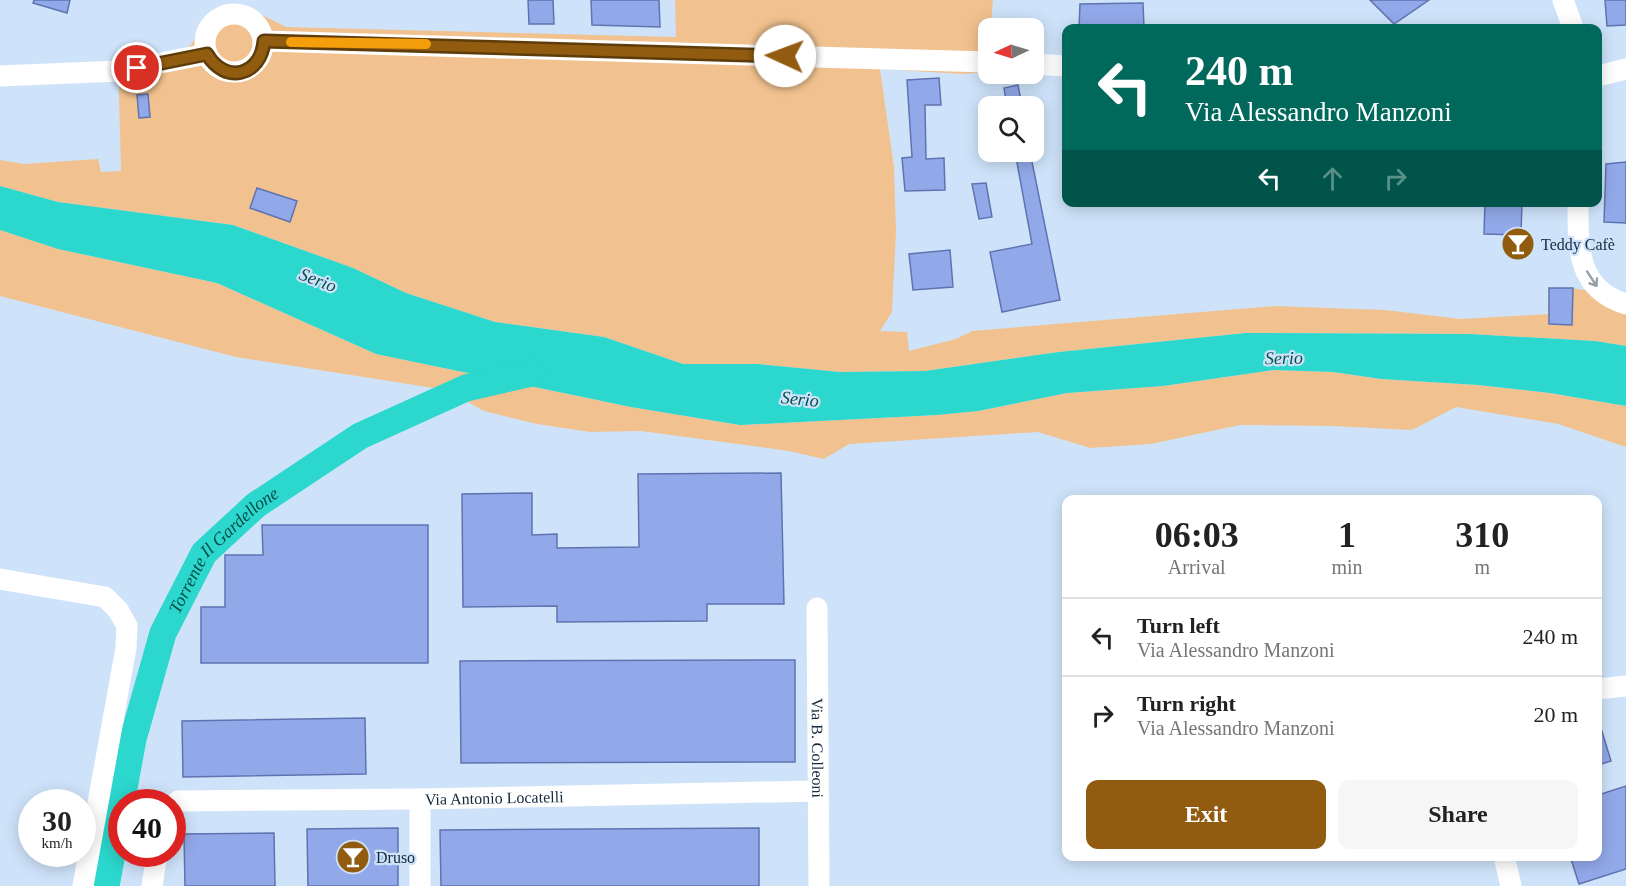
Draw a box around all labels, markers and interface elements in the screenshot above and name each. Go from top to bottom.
north arrow [978,18,1044,84]
map controls [978,18,1044,162]
position arrow [753,24,817,88]
pin [111,42,162,93]
icon: left [1086,48,1164,126]
text: 240 m [1185,48,1294,94]
icon: arrive [120,51,153,84]
button: search [978,96,1044,162]
text: Via Alessandro Manzoni [1185,97,1452,127]
icon: left [1253,162,1286,195]
icon: ahead [1316,162,1349,195]
icon: right [1379,162,1412,195]
bar icon: Teddy Cafè [1500,226,1536,262]
place label: Teddy Cafè [1541,236,1615,254]
water label: Serio [297,264,339,296]
one-way arrow [1586,270,1598,287]
water label: Serio [1265,348,1303,368]
water label: Serio [780,387,820,411]
water label: Torrente Il Gardellone [165,483,282,617]
text: 06:03 [1155,515,1239,555]
text: 1 [1338,515,1356,555]
text: 310 [1455,515,1509,555]
text: Arrival [1168,556,1226,578]
text: min [1331,556,1363,578]
text: m [1475,556,1490,578]
text: Turn left [1137,613,1220,638]
icon: left [1086,621,1119,654]
text: 240 m [1522,624,1578,649]
text: Via Alessandro Manzoni [1137,639,1335,661]
text: Turn right [1137,691,1236,716]
street label: Via B. Colleoni [809,698,826,799]
icon: right [1086,699,1119,732]
text: 20 m [1533,702,1578,727]
text: Via Alessandro Manzoni [1137,717,1335,739]
button: Exit [1086,780,1326,849]
button: Share [1338,780,1578,849]
street label: Via Antonio Locatelli [425,788,564,808]
speed limit sign: 40 [108,789,186,867]
text: 30 [42,804,72,837]
text: km/h [42,835,72,851]
bar icon: Druso [335,839,371,875]
place label: Druso [376,849,415,866]

